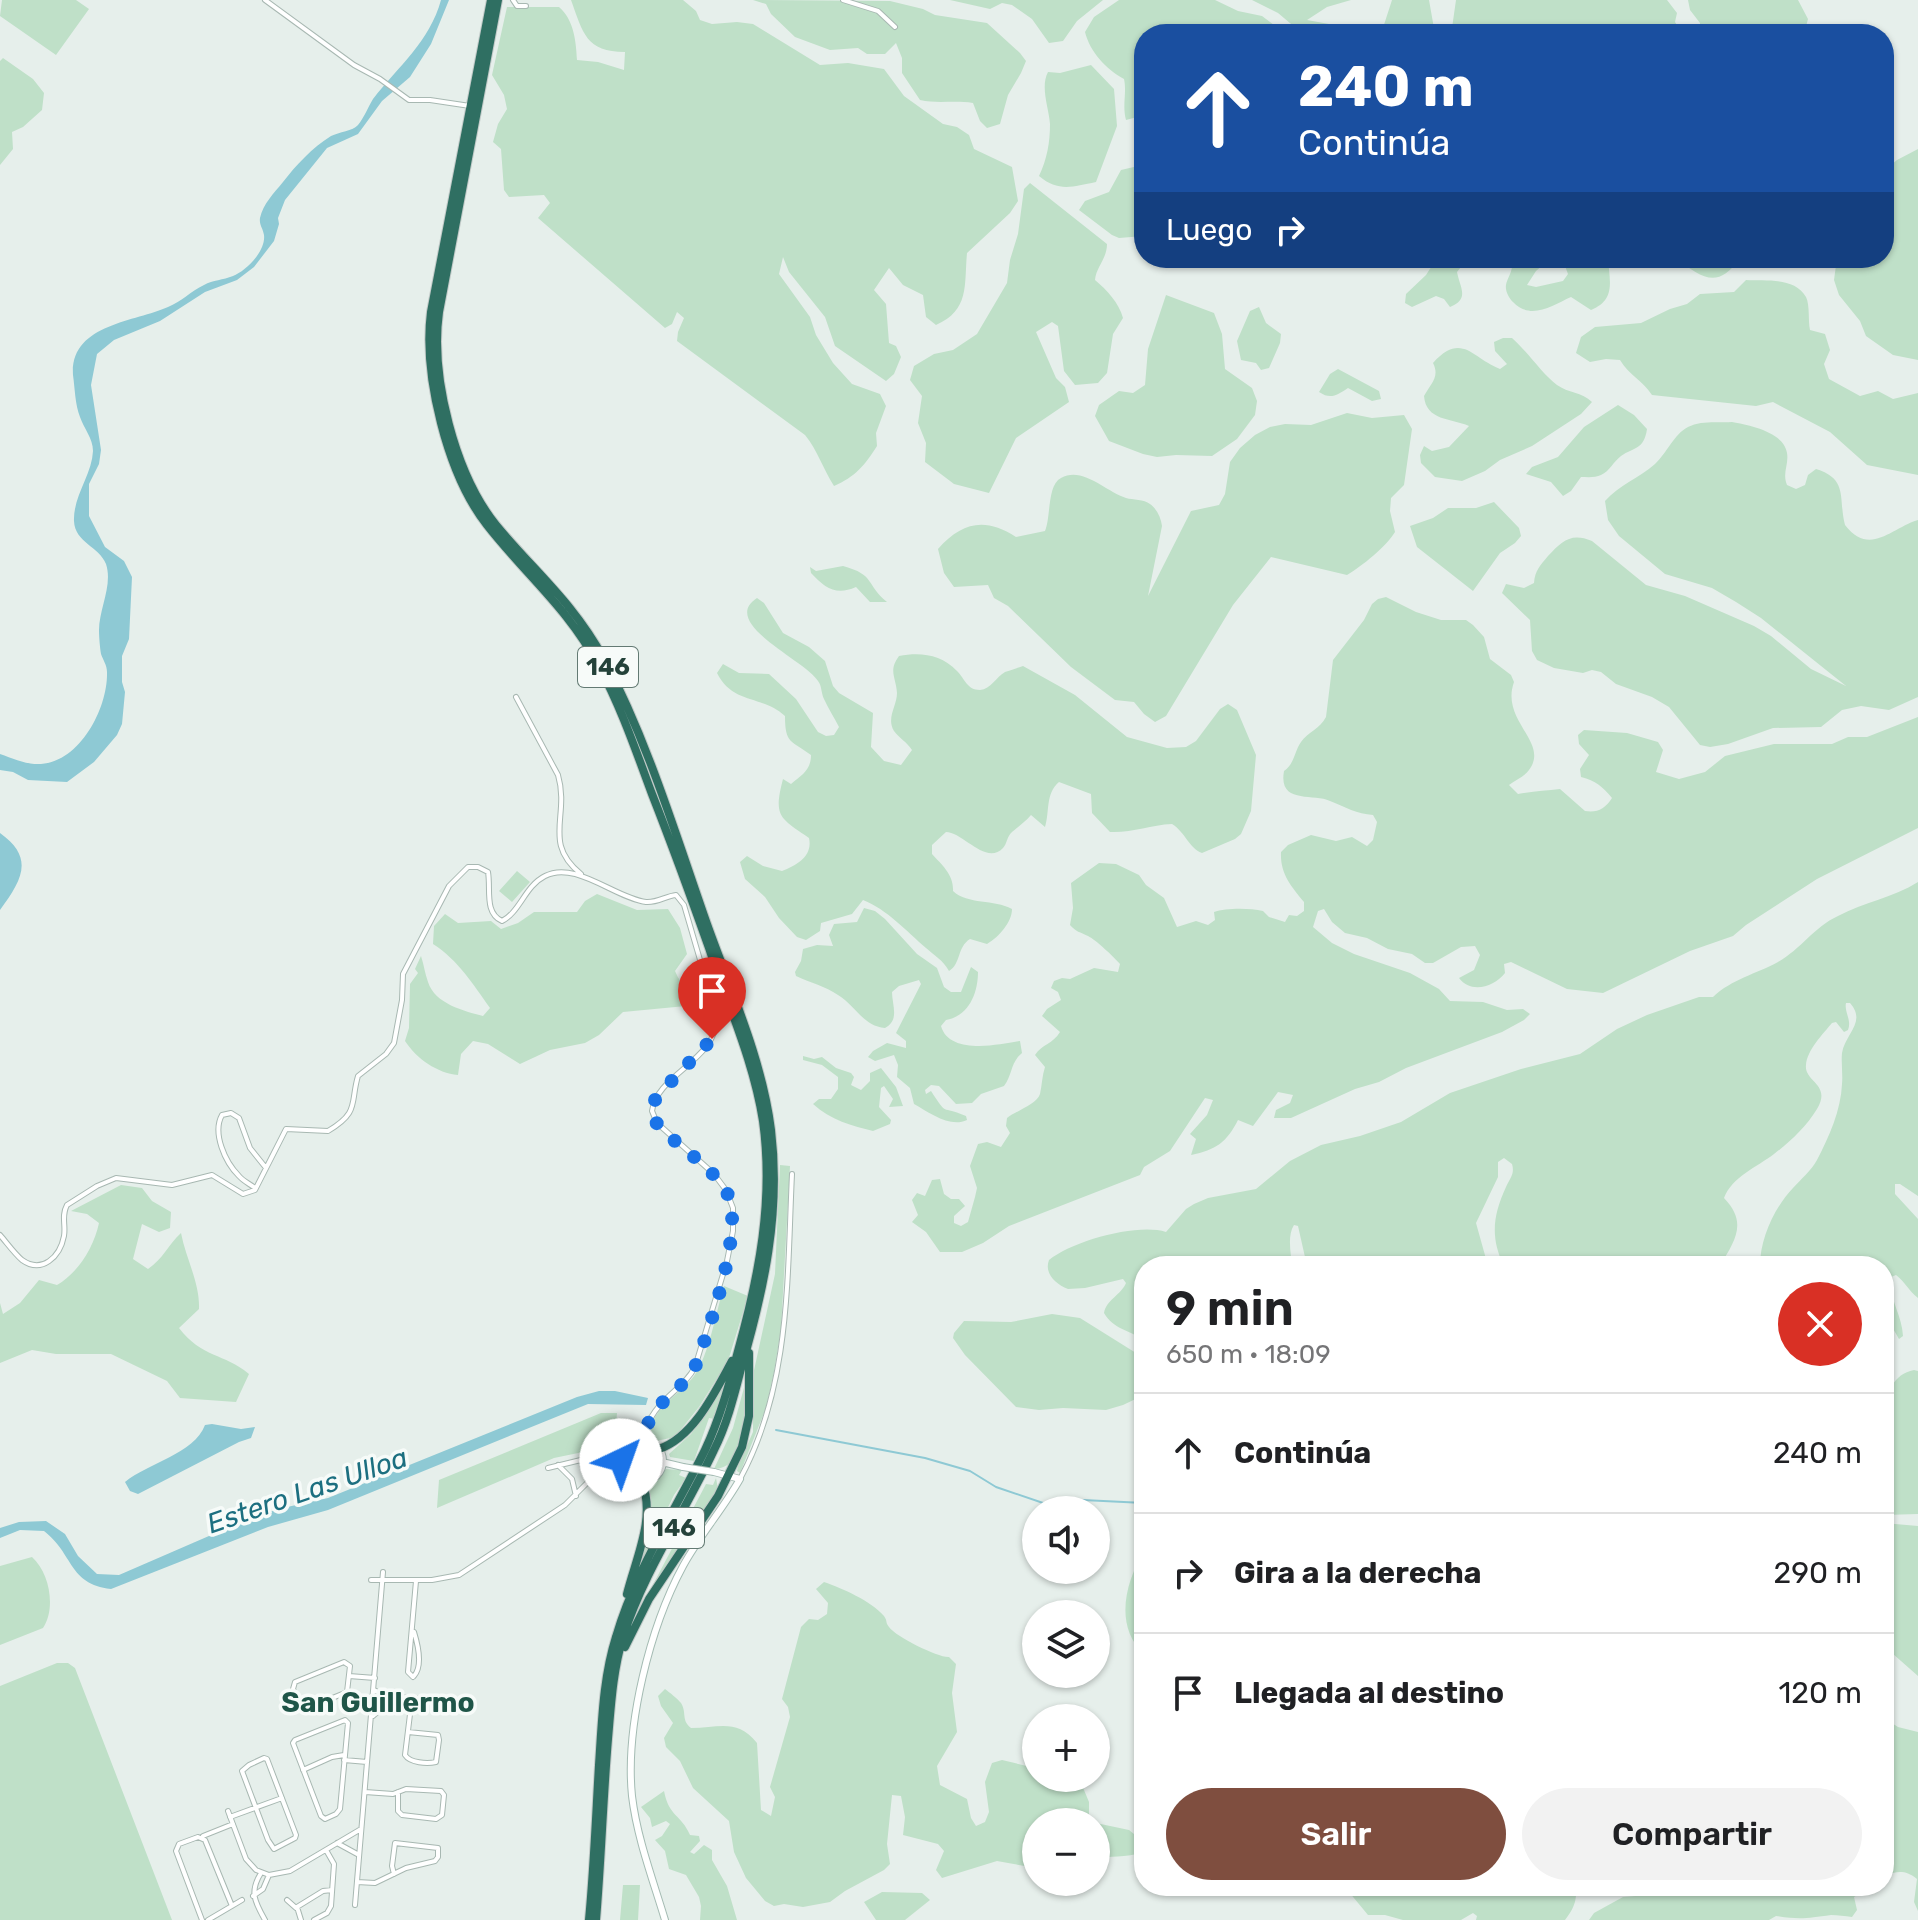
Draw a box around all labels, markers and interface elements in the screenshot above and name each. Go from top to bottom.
text: 240 m [1298,54,1474,120]
icon: ahead [1166,56,1270,160]
text: Continúa [1298,121,1450,164]
icon: right [1268,208,1312,252]
text: Luego [1166,212,1252,248]
road number: 146 [578,647,638,687]
pin [678,957,746,1039]
icon: arrive [690,969,734,1013]
text: 9 min [1166,1280,1294,1337]
button: close [1778,1282,1862,1366]
text: 650 m · 18:09 [1166,1339,1331,1370]
position arrow [579,1418,663,1502]
icon: ahead [1166,1431,1210,1475]
text: Continúa [1234,1435,1371,1471]
text: 240 m [1773,1435,1862,1471]
water label: Estero Las Ulloa [202,1441,412,1540]
map controls [1022,1496,1110,1896]
button: sound [1022,1496,1110,1584]
road number: 146 [644,1508,704,1548]
icon: right [1166,1551,1210,1595]
text: Gira a la derecha [1234,1555,1481,1591]
text: 290 m [1774,1555,1862,1591]
button: layers [1022,1600,1110,1688]
icon: arrive [1166,1671,1210,1715]
text: Llegada al destino [1234,1675,1504,1711]
text: 120 m [1778,1675,1862,1711]
district label: San Guillermo [281,1686,475,1719]
button: + [1022,1704,1110,1792]
button: Salir [1166,1788,1506,1880]
button: Compartir [1522,1788,1862,1880]
button: − [1022,1808,1110,1896]

